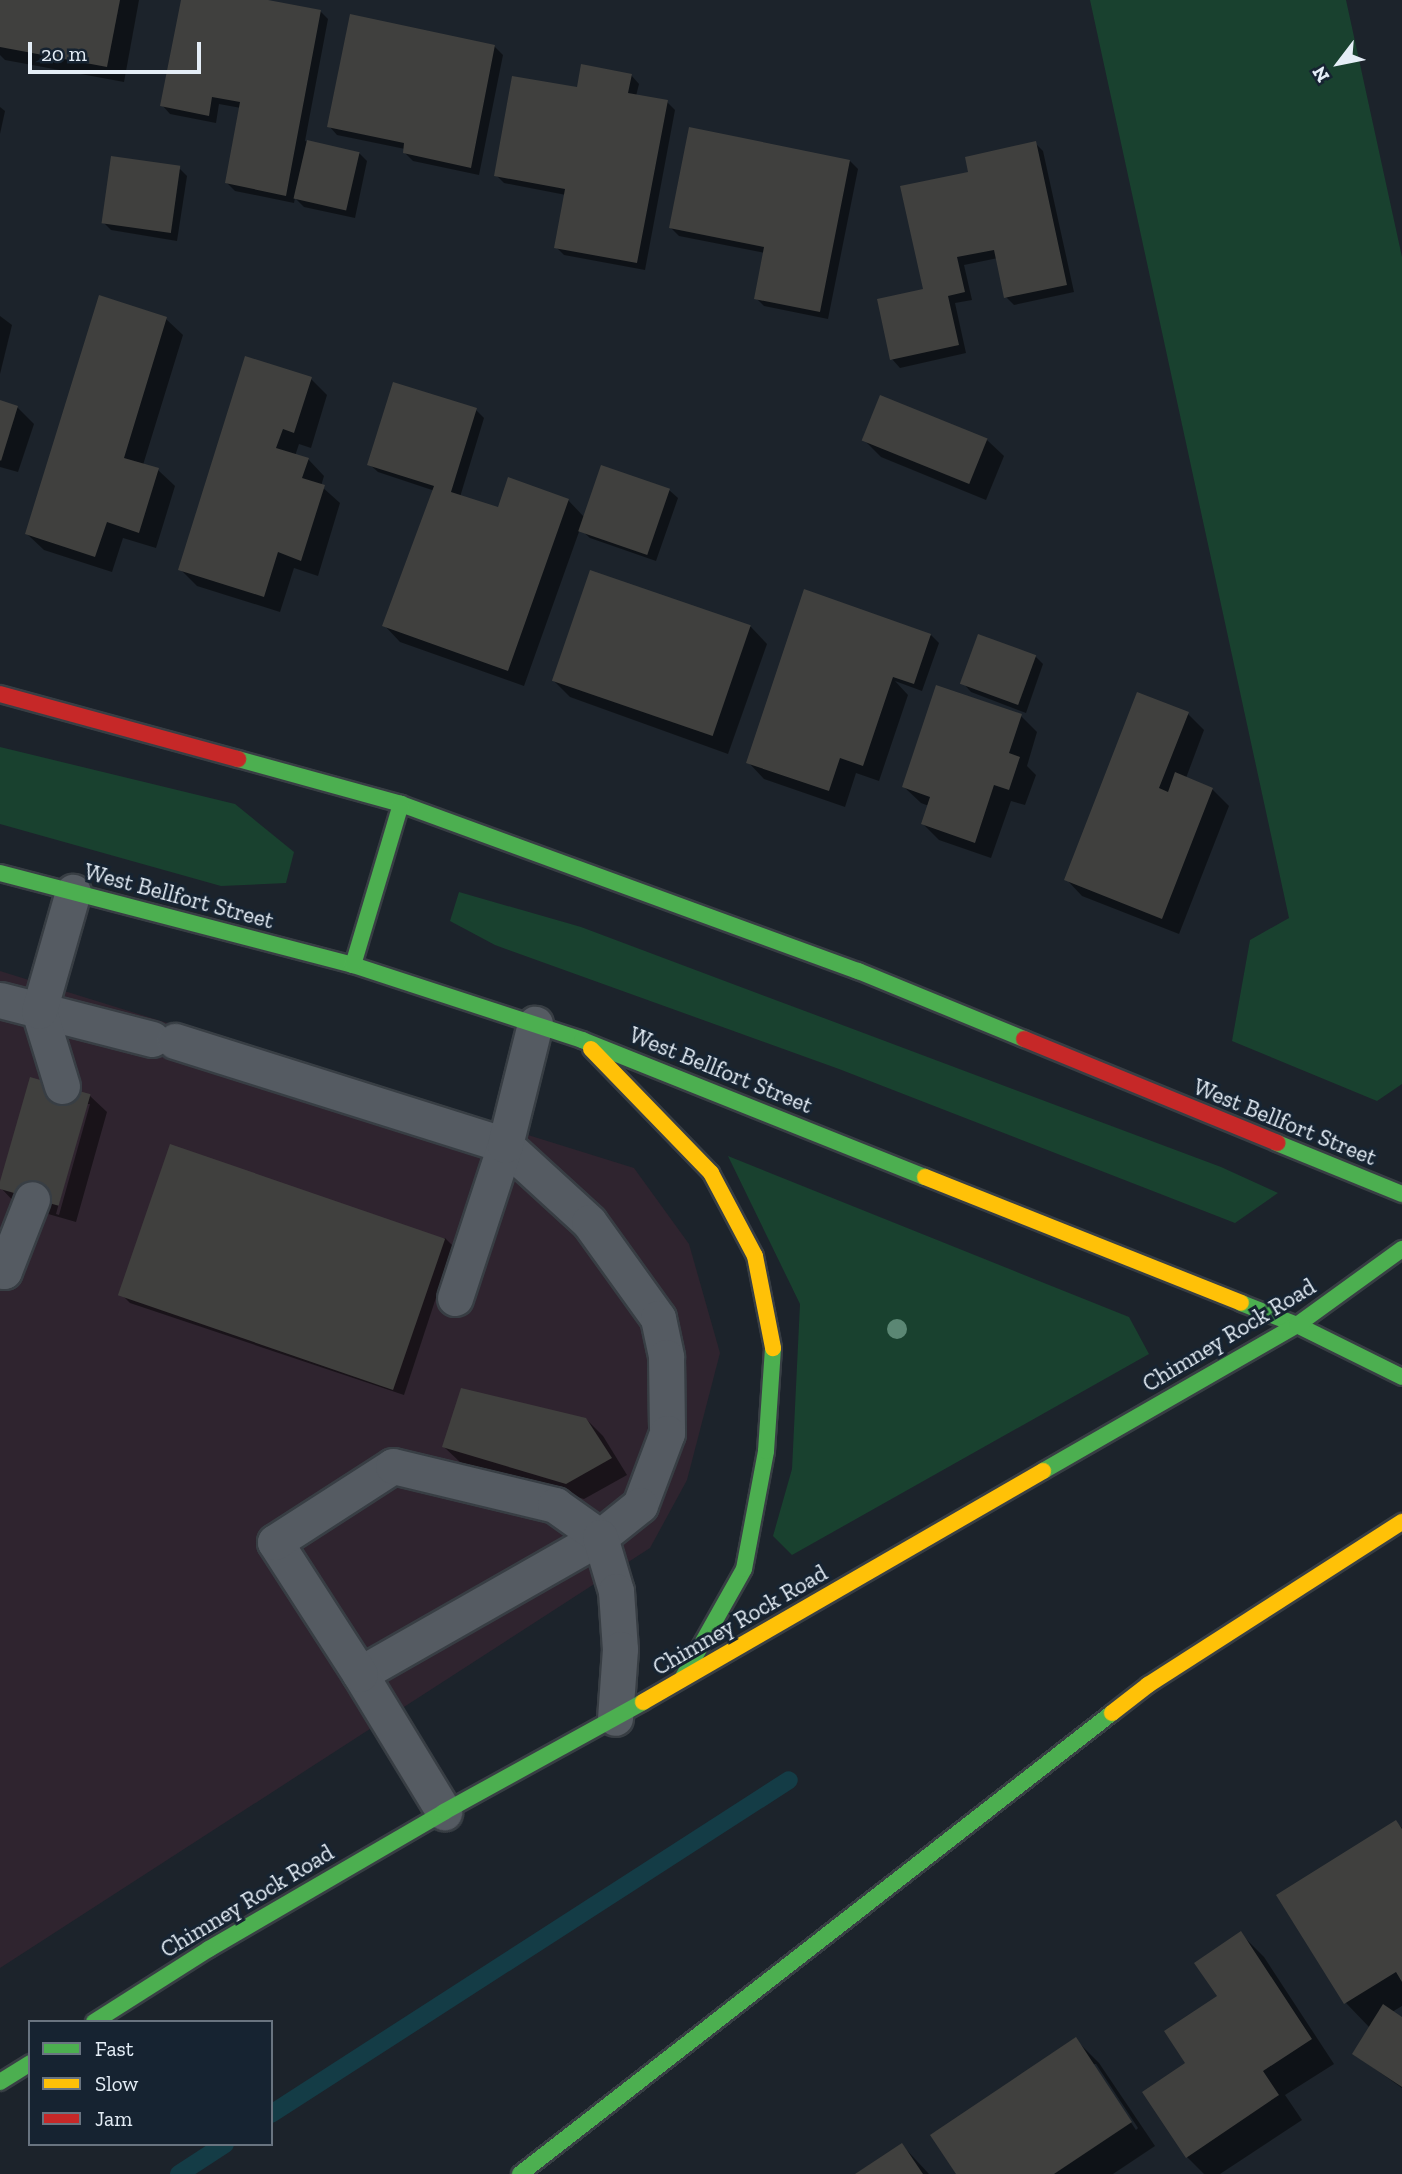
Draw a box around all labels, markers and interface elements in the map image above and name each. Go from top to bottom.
scale bar [32,28,205,72]
north arrow [1304,28,1374,98]
text: 20 m [41,41,87,66]
text: N [1307,62,1334,87]
street label: West Bellfort Street [81,857,277,935]
street label: West Bellfort Street [625,1021,817,1119]
street label: West Bellfort Street [1189,1073,1381,1171]
street label: Chimney Rock Road [1137,1272,1321,1398]
street label: Chimney Rock Road [648,1559,832,1681]
street label: Chimney Rock Road [155,1838,339,1964]
legend [28,2020,273,2146]
text: Fast [95,2036,134,2061]
text: Slow [95,2071,138,2096]
text: Jam [95,2106,132,2131]

